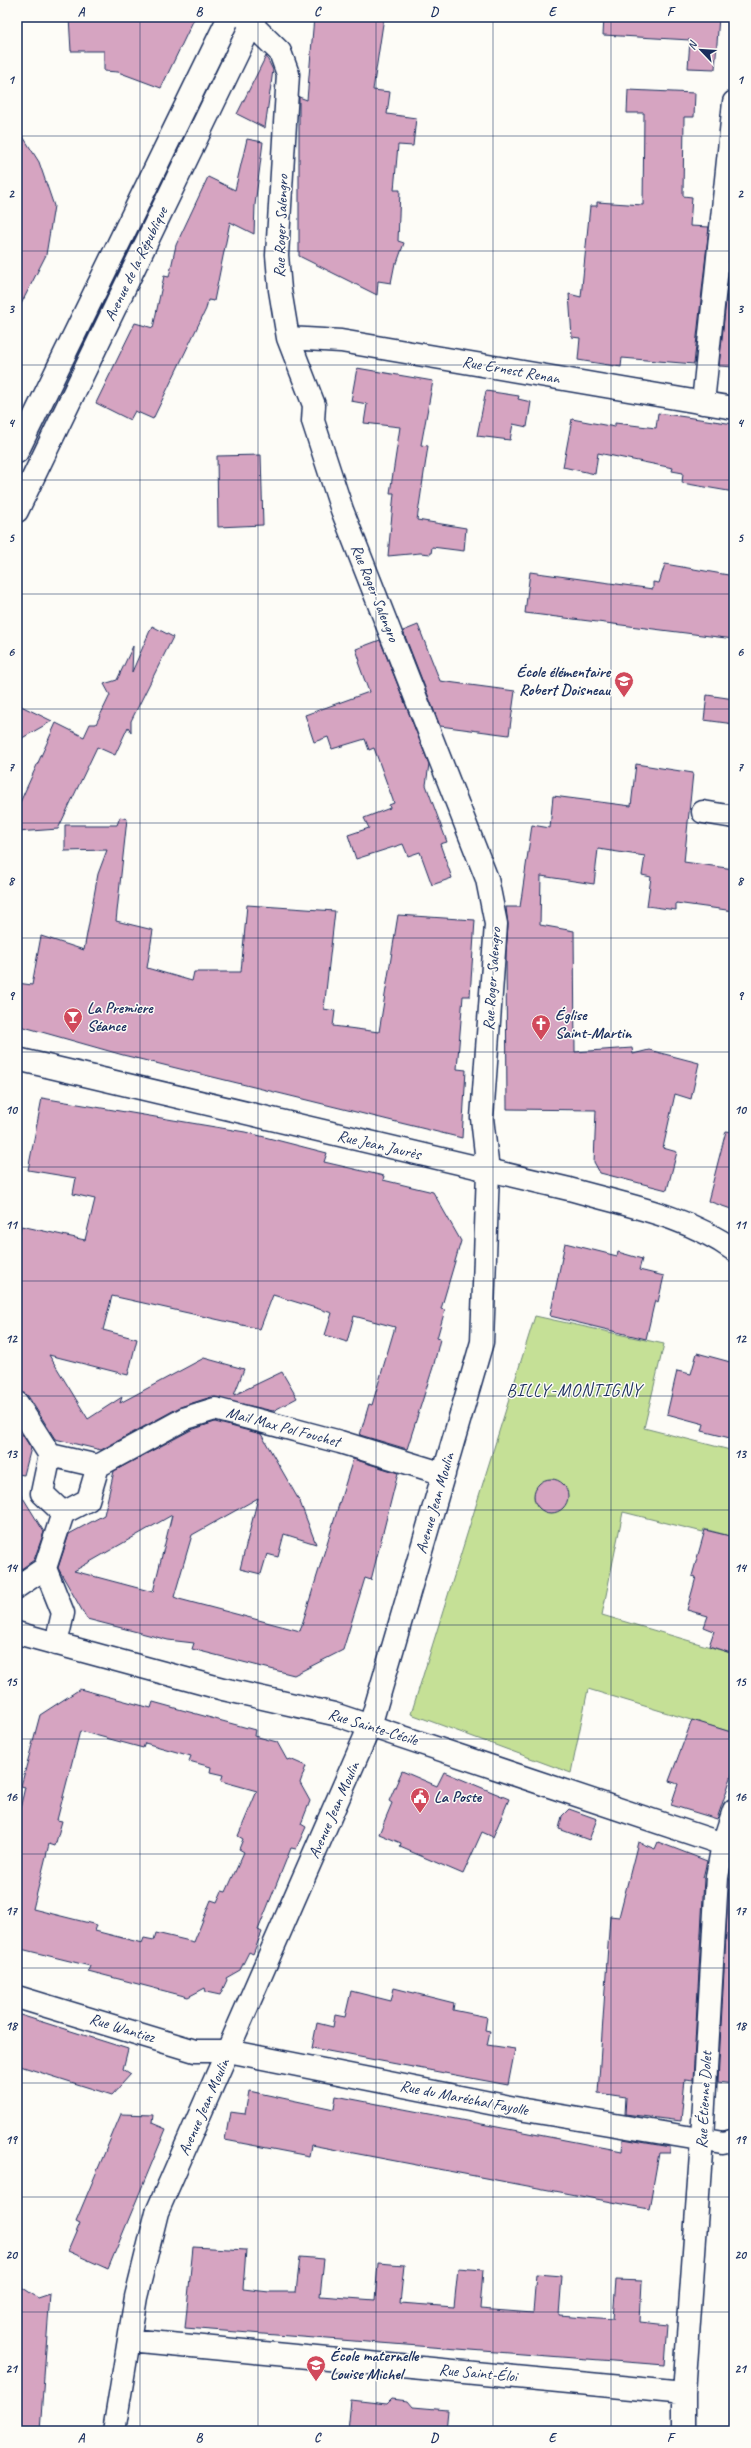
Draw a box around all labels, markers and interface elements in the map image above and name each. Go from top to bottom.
text: A [78,4,86,20]
text: B [196,4,204,20]
text: C [314,4,322,20]
text: D [430,4,439,20]
text: E [549,4,558,20]
text: F [667,4,676,20]
north arrow [681,30,721,70]
text: N [684,38,701,52]
text: 1 [8,72,16,88]
text: 1 [737,72,745,88]
street label: Rue Roger Salengro [269,173,293,278]
text: 2 [8,186,15,202]
text: 2 [737,186,744,202]
street label: Avenue de la République [100,202,173,324]
text: 3 [8,301,15,317]
text: 3 [737,301,744,317]
street label: Rue Ernest Renan [461,352,562,389]
text: 4 [8,415,16,431]
text: 4 [737,415,745,431]
text: 5 [8,530,15,546]
text: 5 [737,530,744,546]
street label: Rue Roger Salengro [346,541,404,646]
text: 6 [8,644,15,660]
text: 6 [737,644,744,660]
place label: École élémentaire Robert Doisneau [516,662,612,700]
school or university icon: École élémentaire Robert Doisneau [613,670,635,698]
text: 7 [8,759,15,775]
text: 7 [737,759,744,775]
text: 8 [8,873,16,889]
text: 8 [737,873,745,889]
street label: Rue Roger Salengro [478,925,506,1031]
text: 9 [8,988,15,1004]
text: 9 [737,988,744,1004]
place label: La Premiere Séance [87,998,154,1036]
place label: Église Saint-Martin [555,1005,633,1043]
bar icon: La Premiere Séance [62,1006,84,1034]
church icon: Église Saint-Martin [530,1013,552,1041]
text: 10 [5,1102,18,1118]
text: 10 [734,1102,747,1118]
street label: Rue Jean Jaurès [335,1126,424,1165]
text: 11 [5,1217,19,1233]
text: 11 [734,1217,748,1233]
text: 12 [5,1331,18,1347]
text: 12 [734,1331,747,1347]
district label: BILLY-MONTIGNY [506,1379,645,1401]
street label: Mail Max Pol Fouchet [224,1402,345,1452]
text: 13 [5,1446,18,1462]
text: 13 [734,1446,747,1462]
street label: Avenue Jean Moulin [411,1449,459,1556]
text: 14 [5,1560,19,1576]
text: 14 [734,1560,748,1576]
text: 15 [5,1674,18,1690]
text: 15 [734,1674,747,1690]
street label: Rue Sainte-Cécile [326,1704,422,1751]
street label: Avenue Jean Moulin [304,1758,365,1862]
public building icon: La Poste [409,1786,431,1814]
place label: La Poste [434,1787,483,1807]
text: 16 [5,1789,18,1805]
text: 16 [734,1789,747,1805]
text: 17 [5,1903,18,1919]
text: 17 [734,1903,747,1919]
street label: Rue Wantiez [87,2009,158,2048]
text: 18 [5,2018,19,2034]
text: 18 [734,2018,748,2034]
street label: Rue Étienne Dolet [691,2049,717,2149]
street label: Avenue Jean Moulin [174,2055,235,2159]
street label: Rue du Maréchal Fayolle [398,2076,532,2121]
text: 19 [5,2132,18,2148]
text: 19 [734,2132,747,2148]
text: 20 [5,2247,18,2263]
text: 20 [734,2247,747,2263]
place label: École maternelle Louise Michel [330,2346,420,2384]
school or university icon: École maternelle Louise Michel [305,2354,327,2382]
street label: Rue Saint-Éloi [438,2360,520,2387]
text: 21 [5,2361,19,2377]
text: 21 [734,2361,748,2377]
text: A [78,2430,86,2446]
text: B [196,2430,204,2446]
text: C [314,2430,322,2446]
text: D [430,2430,439,2446]
text: E [549,2430,558,2446]
text: F [667,2430,676,2446]

